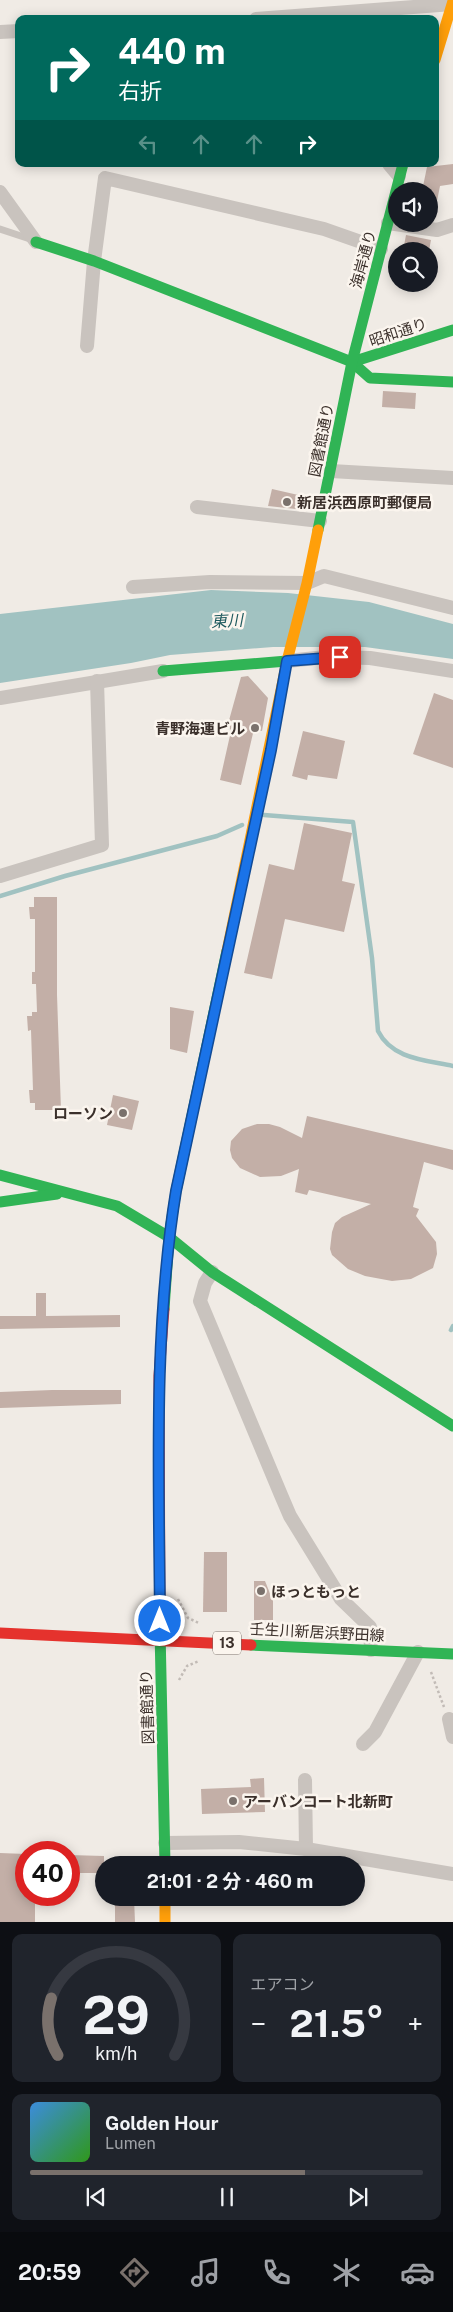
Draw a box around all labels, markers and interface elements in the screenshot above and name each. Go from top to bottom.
text: 440 m [118,31,226,72]
icon: right [35,35,100,100]
text: 右折 [118,78,162,104]
icon: left [134,130,162,158]
icon: ahead [187,130,215,158]
icon: ahead [240,130,268,158]
icon: right [293,130,321,158]
map controls [388,182,438,292]
button: sound [388,182,438,232]
street label: 海岸通り [347,228,379,290]
button: search [388,242,438,292]
street label: 昭和通り [367,315,429,349]
street label: 図書館通り [305,402,337,478]
place label: 新居浜西原町郵便局 [297,494,432,511]
marker: 新居浜西原町郵便局 [281,496,293,508]
water label: 東川 [211,611,245,631]
pin [319,636,361,678]
icon: arrive [326,643,354,671]
place label: 青野海運ビル [155,720,245,737]
marker: 青野海運ビル [249,722,261,734]
place label: ローソン [53,1105,113,1122]
marker: ローソン [117,1107,129,1119]
place label: ほっともっと [271,1583,361,1600]
marker: ほっともっと [255,1585,267,1597]
position arrow [133,1594,185,1646]
street label: 壬生川新居浜野田線 [249,1620,385,1644]
road number: 13 [213,1632,241,1655]
street label: 図書館通り [137,1669,157,1745]
place label: アーバンコート北新町 [243,1793,393,1810]
marker: アーバンコート北新町 [227,1795,239,1807]
speed limit sign: 40 [15,1841,80,1906]
text: 21:01 · 2 分 · 460 m [147,1870,313,1892]
text: エアコン [251,1975,315,1994]
text: 29 [83,1985,150,2046]
text: 21.5° [290,2001,384,2046]
text: − [251,2007,266,2040]
text: + [407,2007,423,2040]
text: km/h [95,2043,137,2064]
text: Golden Hour [105,2112,219,2134]
text: Lumen [105,2134,156,2153]
icon: previous [82,2183,110,2211]
icon: pause [213,2183,241,2211]
icon: next [344,2183,372,2211]
icon: directions [117,2255,152,2290]
icon: music [188,2255,223,2290]
icon: phone [259,2255,294,2290]
icon: climate [329,2255,364,2290]
icon: car [400,2255,435,2290]
text: 20:59 [18,2259,81,2285]

